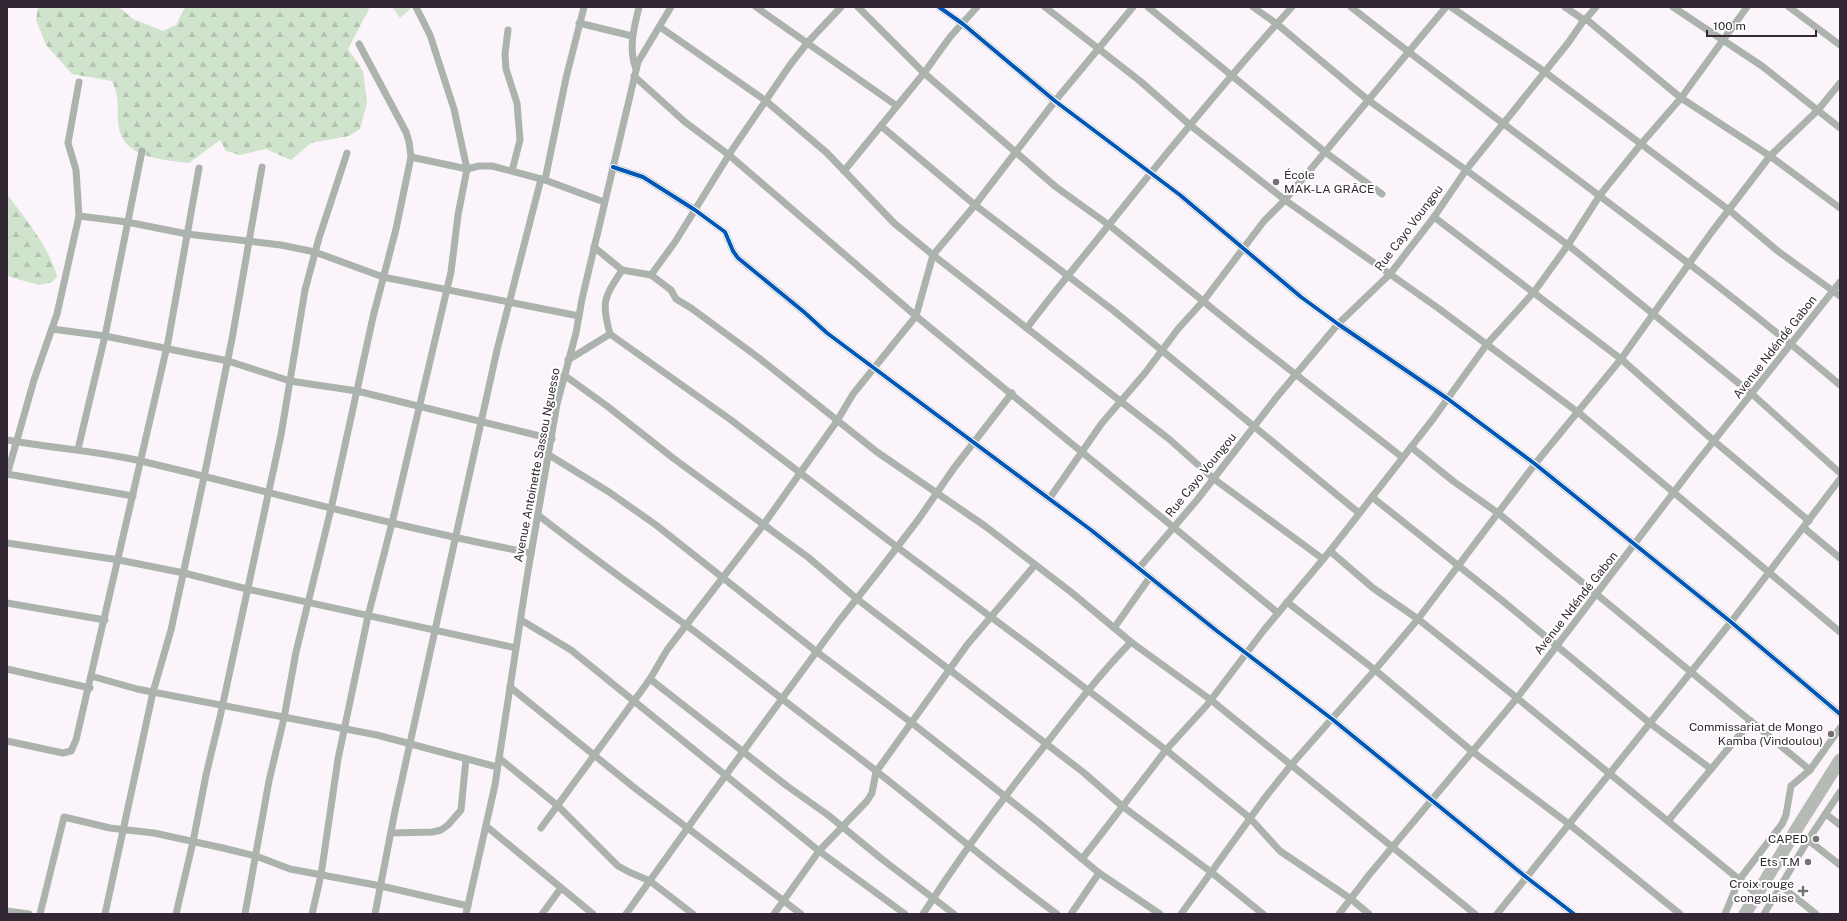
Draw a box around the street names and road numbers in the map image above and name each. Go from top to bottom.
street label: Rue Cayo Voungou [1372,182,1446,274]
street label: Avenue Ndéndé Gabon [1730,293,1820,401]
street label: Avenue Antoinette Sassou Nguesso [511,367,563,563]
street label: Rue Cayo Voungou [1163,430,1239,520]
street label: Avenue Ndéndé Gabon [1531,549,1621,657]

